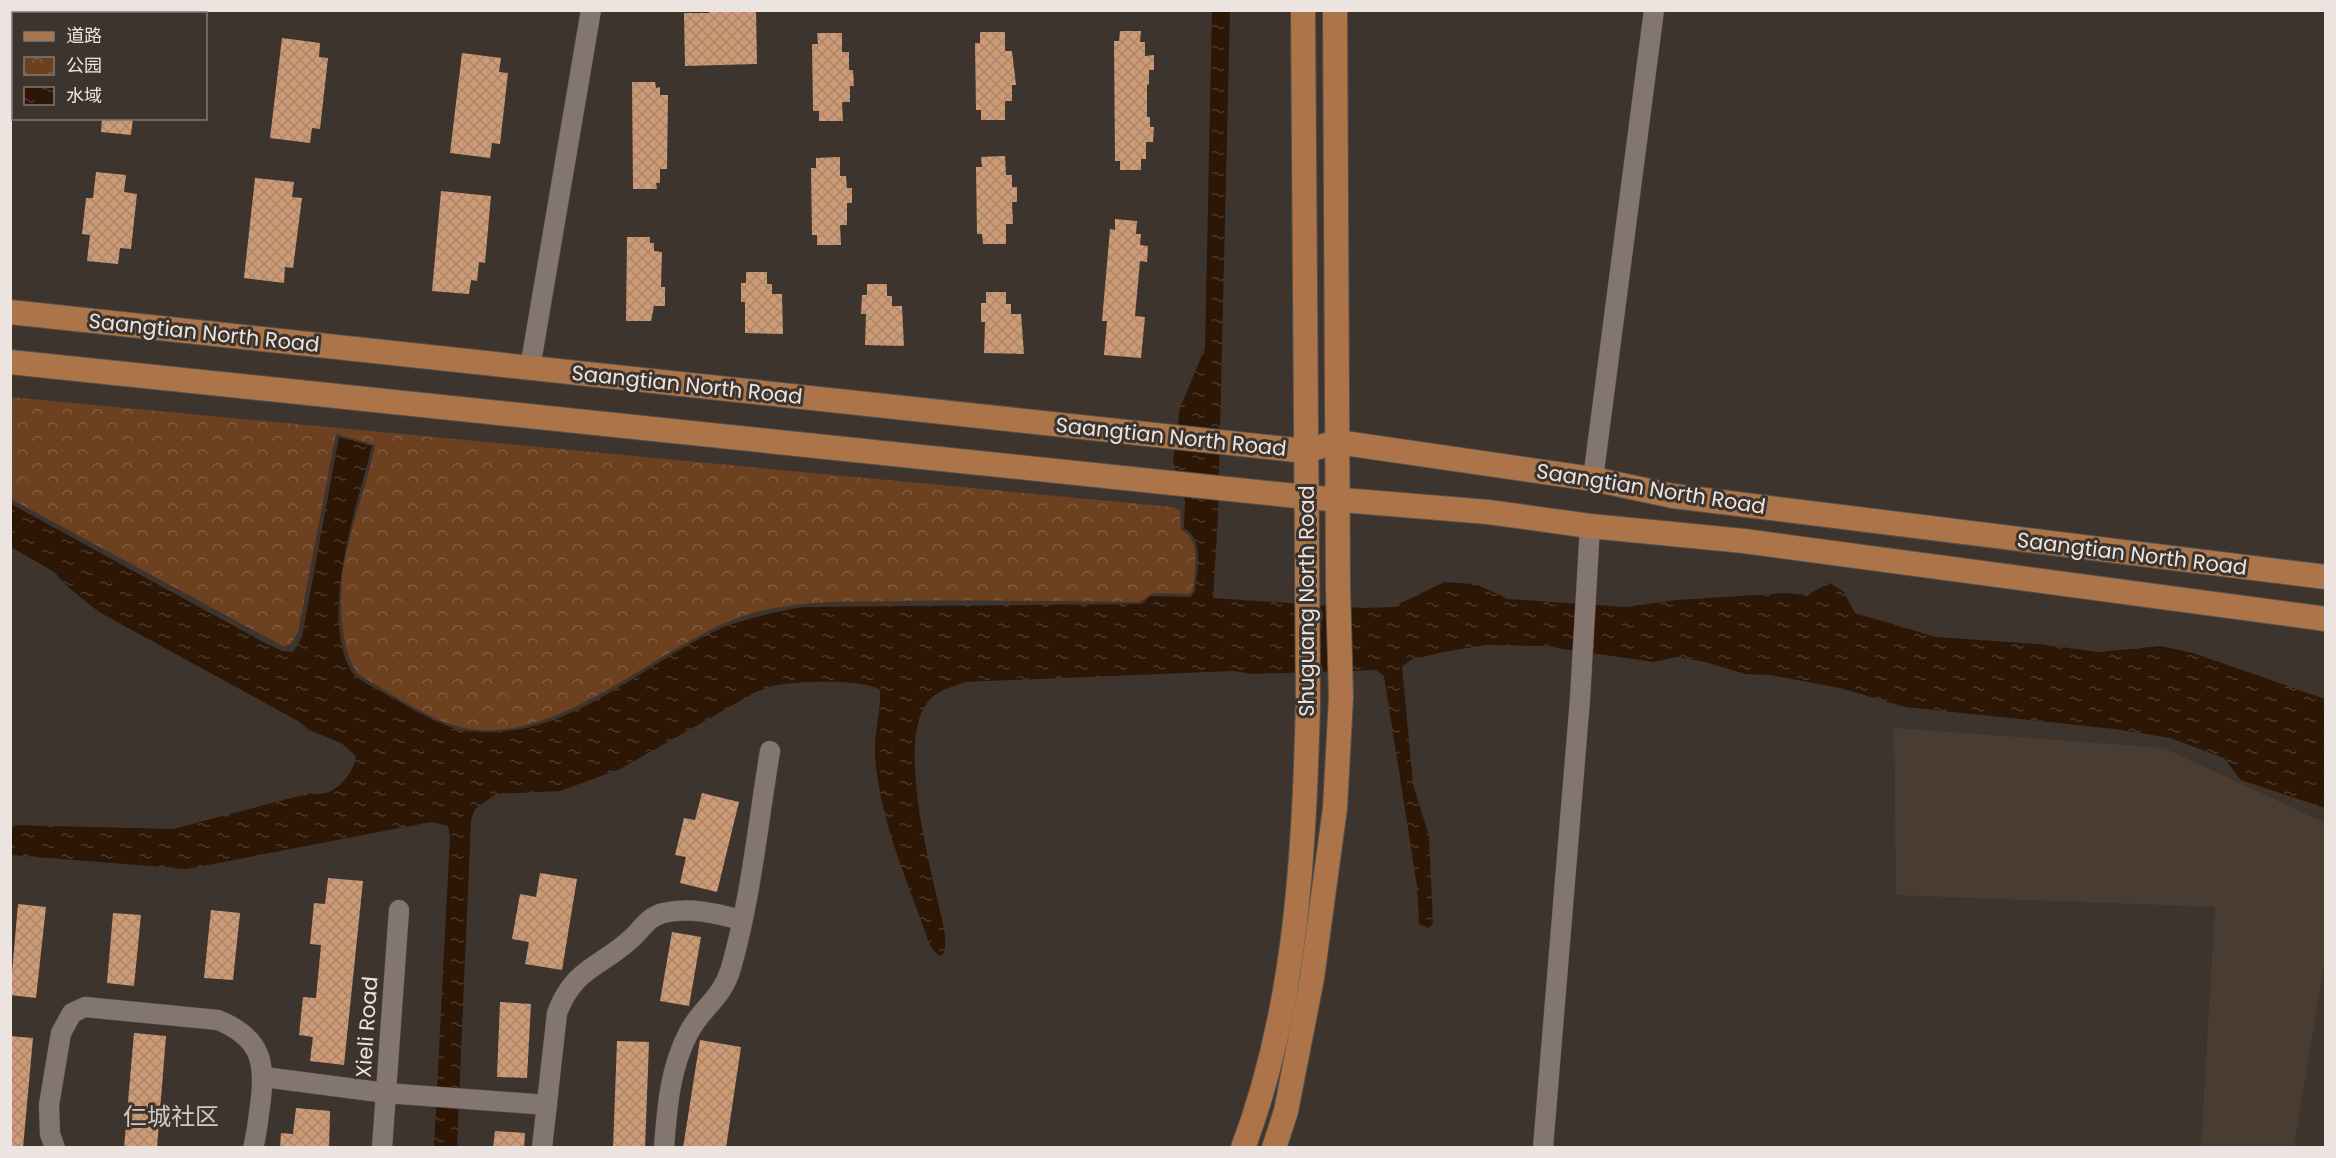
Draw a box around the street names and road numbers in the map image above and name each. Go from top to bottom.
street label: Saangtian North Road [87,306,321,359]
street label: Saangtian North Road [570,358,804,411]
street label: Saangtian North Road [1054,410,1288,463]
street label: Saangtian North Road [1534,456,1768,521]
street label: Shuguang North Road [1292,485,1321,717]
street label: Saangtian North Road [2015,525,2249,582]
street label: Xieli Road [348,975,385,1079]

